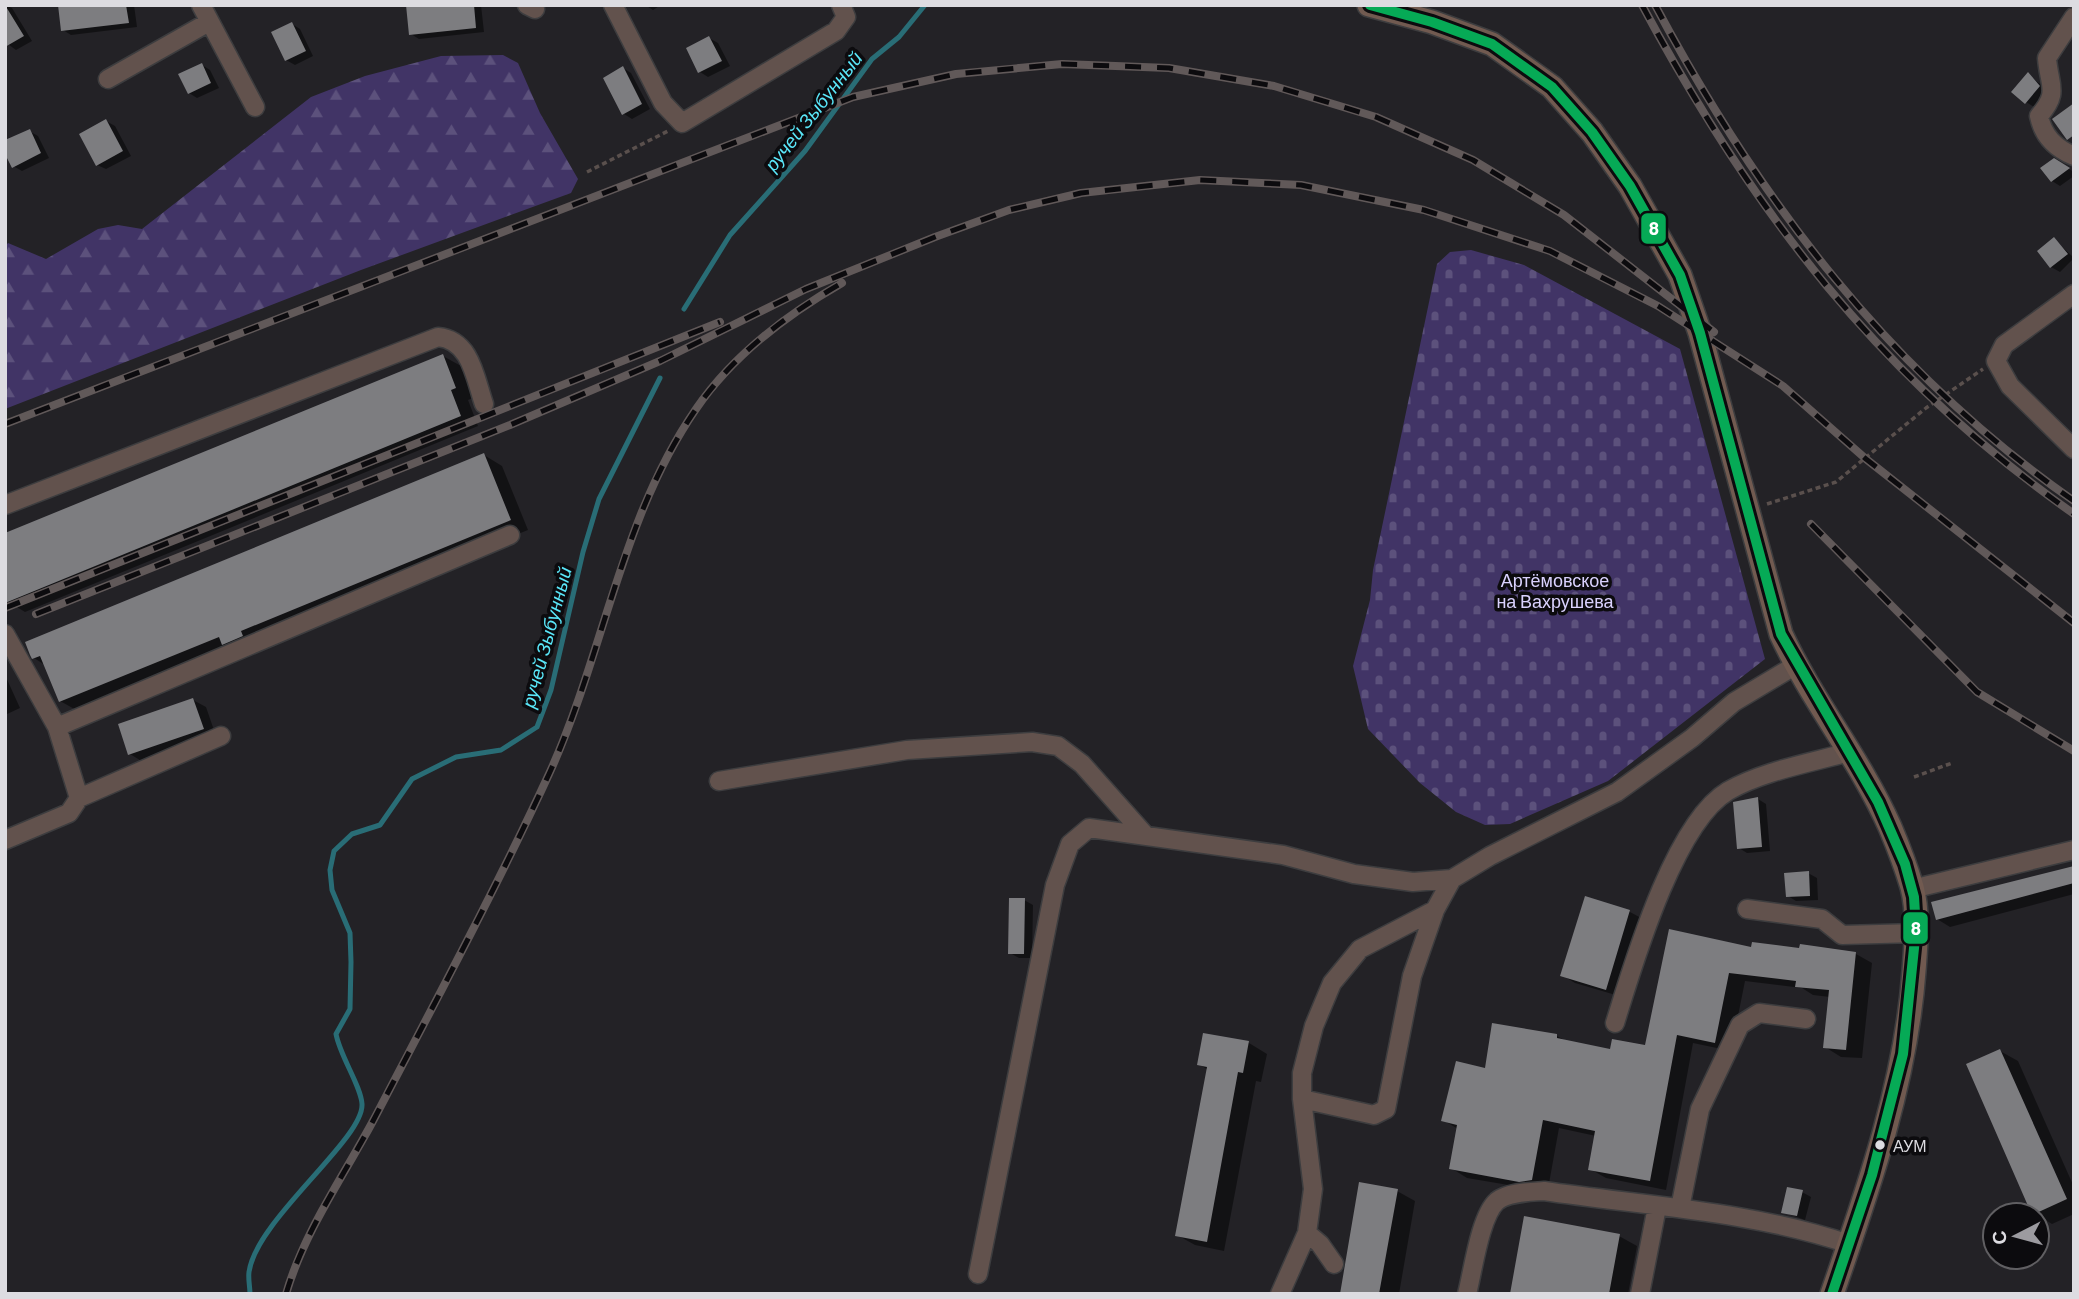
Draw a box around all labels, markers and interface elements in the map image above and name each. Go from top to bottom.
water label: ручей Зыбунный [759,46,867,176]
line badge: 8 [1640,212,1667,245]
text: 8 [1649,216,1659,239]
water label: ручей Зыбунный [516,564,576,711]
park label: Артёмовское на Вахрушева [1496,569,1615,612]
line badge: 8 [1902,911,1929,945]
text: 8 [1911,916,1921,939]
place label: АУМ [1893,1136,1926,1155]
marker: АУМ [1873,1138,1887,1152]
north arrow [1981,1201,2051,1271]
text: С [1986,1230,2011,1246]

